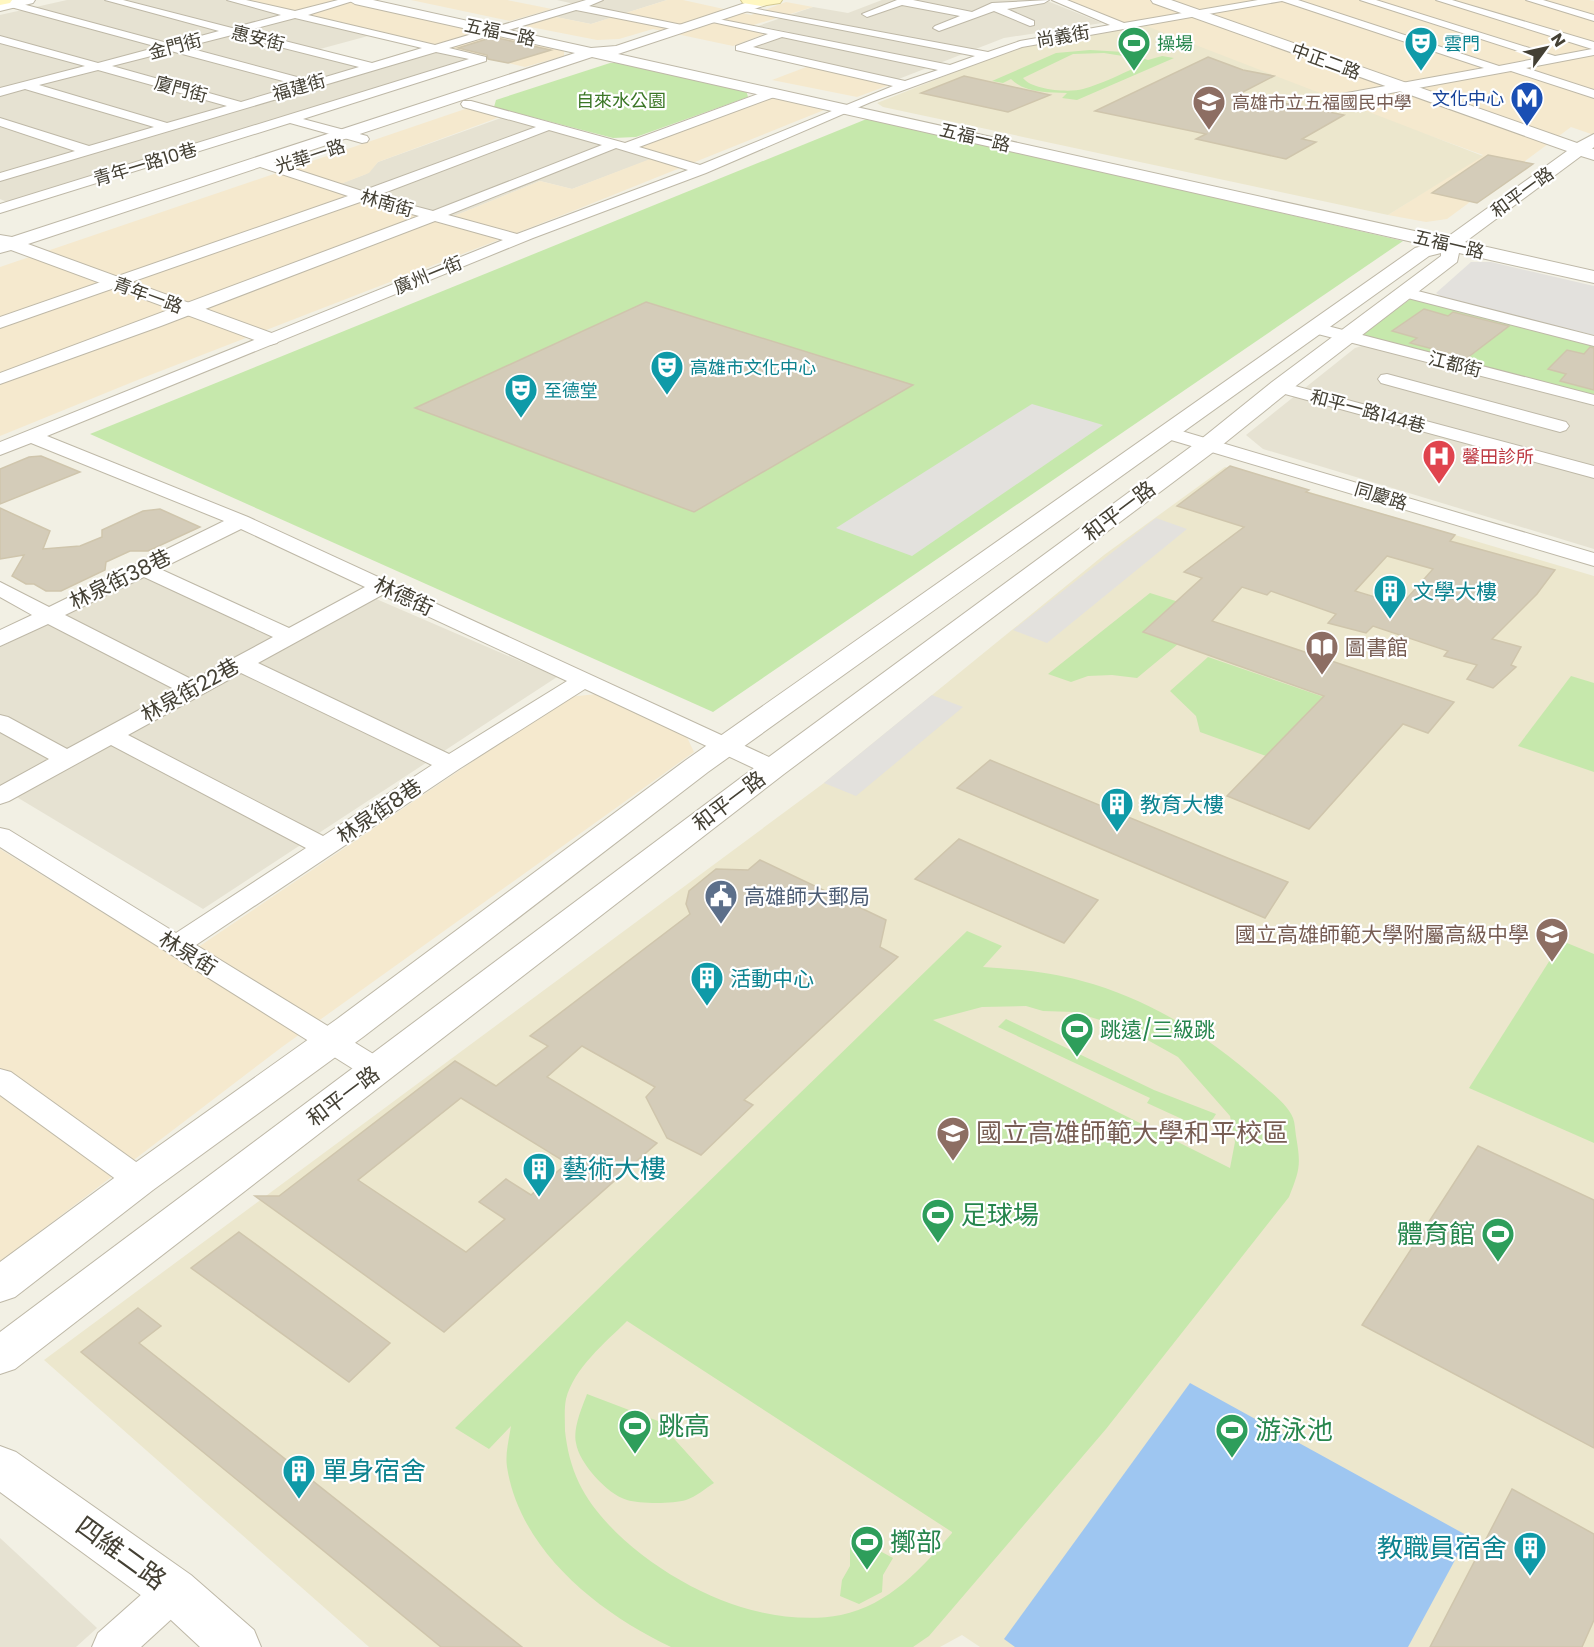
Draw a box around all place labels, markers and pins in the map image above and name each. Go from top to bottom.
sports icon: 操場 [1116,25,1152,72]
theatre icon: 雲門 [1403,25,1439,72]
place label: 操場 [1157,31,1193,56]
place label: 雲門 [1444,31,1480,56]
metro station icon: 文化中心 [1509,80,1545,127]
school or university icon: 高雄市立五福國民中學 [1191,84,1227,131]
place label: 文化中心 [1432,86,1504,111]
place label: 高雄市立五福國民中學 [1232,90,1412,115]
theatre icon: 高雄市文化中心 [649,349,685,396]
place label: 高雄市文化中心 [690,355,816,380]
theatre icon: 至德堂 [503,372,539,419]
place label: 至德堂 [544,378,598,403]
hospital icon: 馨田診所 [1421,438,1457,485]
place label: 馨田診所 [1462,444,1534,469]
building icon: 文學大樓 [1372,573,1408,620]
place label: 文學大樓 [1413,577,1497,606]
library icon: 圖書館 [1304,629,1340,676]
place label: 圖書館 [1345,633,1408,662]
building icon: 教育大樓 [1099,786,1135,833]
place label: 教育大樓 [1140,790,1224,819]
public building icon: 高雄師大郵局 [703,878,739,925]
place label: 高雄師大郵局 [744,882,870,911]
school or university icon: 國立高雄師範大學附屬高級中學 [1534,916,1570,963]
place label: 國立高雄師範大學附屬高級中學 [1235,920,1529,949]
building icon: 活動中心 [689,960,725,1007]
place label: 活動中心 [730,964,814,993]
sports icon: 跳遠/三級跳 [1059,1011,1095,1058]
place label: 跳遠/三級跳 [1100,1015,1215,1044]
school or university icon: 國立高雄師範大學和平校區 [935,1115,971,1162]
place label: 國立高雄師範大學和平校區 [976,1115,1288,1151]
building icon: 藝術大樓 [521,1151,557,1198]
place label: 藝術大樓 [562,1151,666,1187]
sports icon: 足球場 [920,1197,956,1244]
place label: 足球場 [961,1197,1039,1233]
place label: 體育館 [1397,1216,1475,1252]
sports icon: 體育館 [1480,1216,1516,1263]
sports icon: 跳高 [617,1408,653,1455]
place label: 跳高 [658,1408,710,1444]
sports icon: 游泳池 [1214,1412,1250,1459]
place label: 游泳池 [1255,1412,1333,1448]
building icon: 單身宿舍 [281,1453,317,1500]
place label: 單身宿舍 [322,1453,426,1489]
sports icon: 擲部 [849,1524,885,1571]
place label: 擲部 [890,1524,942,1560]
place label: 教職員宿舍 [1377,1530,1507,1566]
building icon: 教職員宿舍 [1512,1530,1548,1577]

